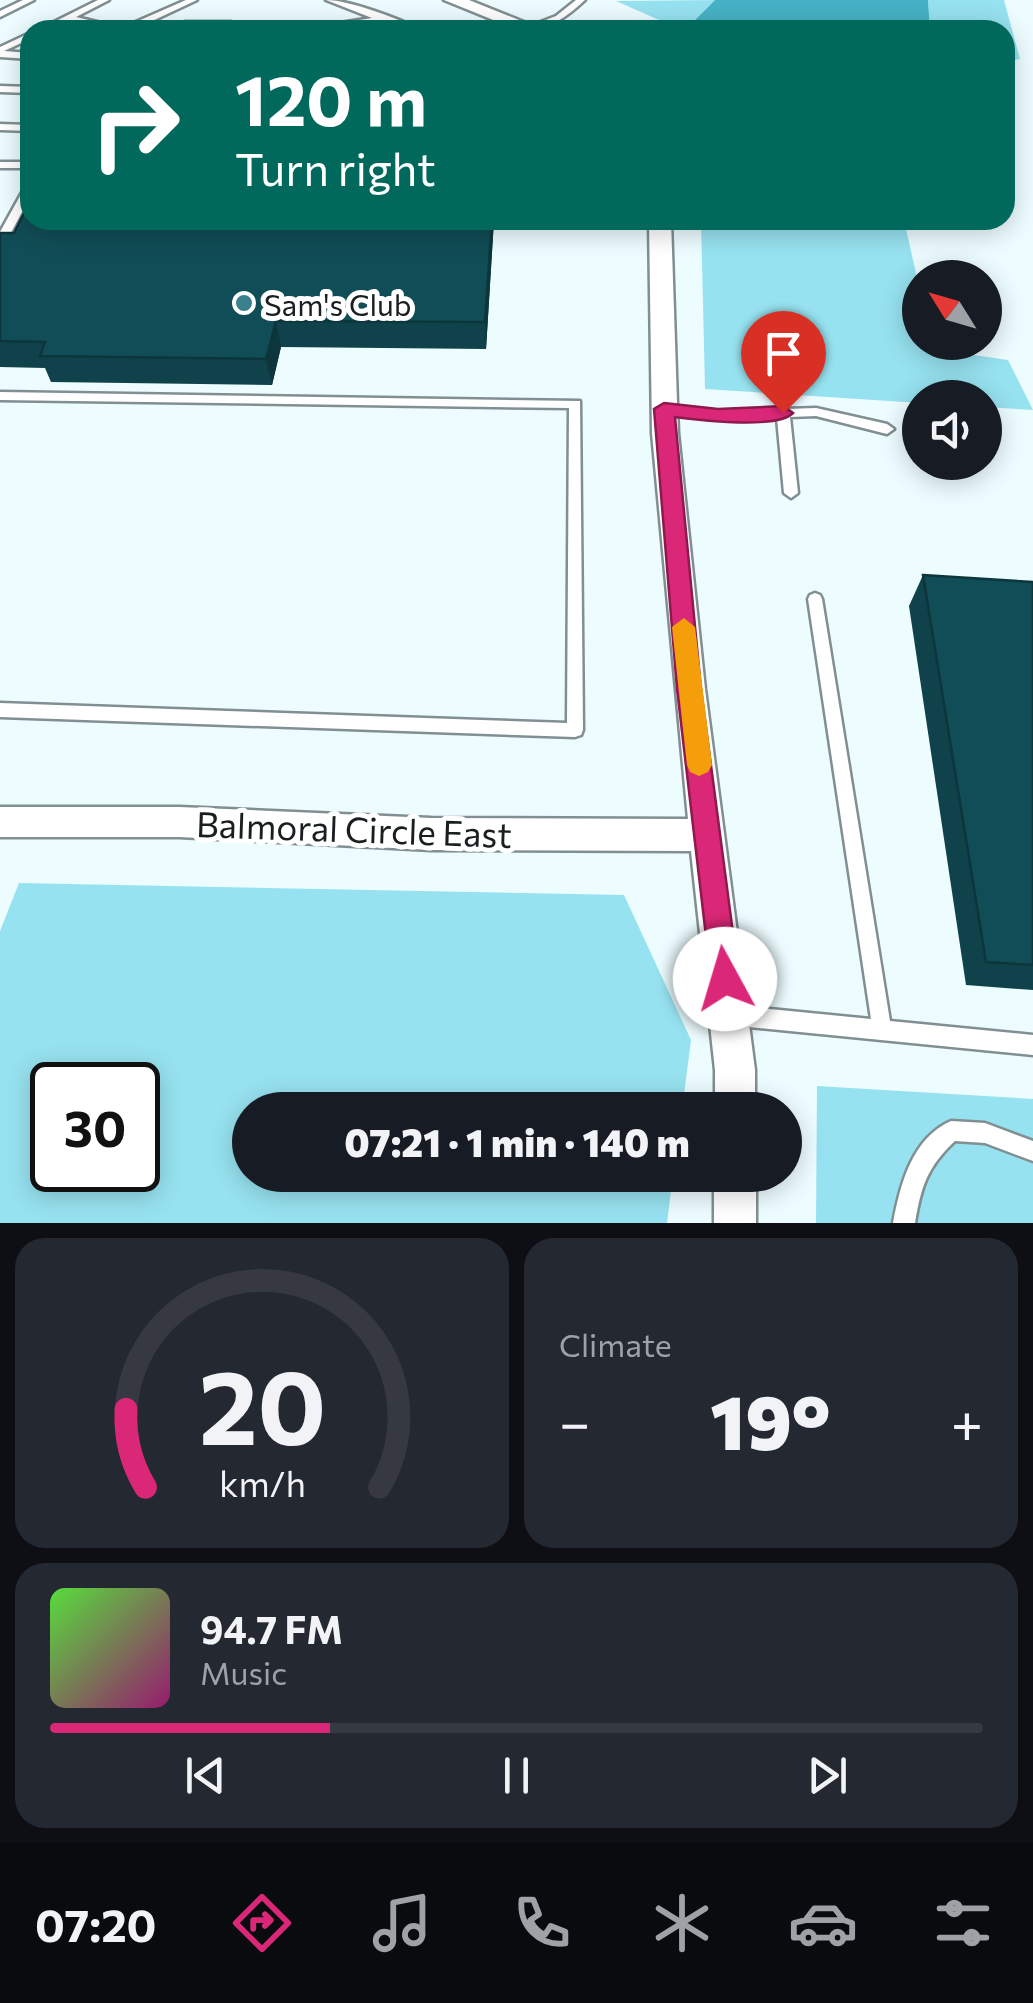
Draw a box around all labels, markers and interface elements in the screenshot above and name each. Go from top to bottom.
text: 120 m [235,55,427,140]
icon: right [70,60,200,190]
text: Turn right [235,140,436,195]
north arrow [902,260,1002,360]
map controls [902,260,1002,480]
place label: Sam's Club [264,285,412,322]
marker: Sam's Club [233,292,255,314]
pin [741,311,826,414]
icon: arrive [756,326,811,381]
button: sound [902,380,1002,480]
street label: Balmoral Circle East [195,801,513,855]
position arrow [673,927,777,1031]
speed limit sign: 30 [30,1062,160,1192]
text: 07:21 · 1 min · 140 m [344,1118,690,1165]
text: Climate [559,1324,672,1364]
text: 20 [198,1339,326,1466]
text: 19° [710,1374,831,1465]
text: − [559,1387,590,1454]
text: + [951,1387,983,1454]
text: km/h [219,1461,305,1504]
text: 94.7 FM [200,1605,343,1652]
text: Music [200,1652,287,1692]
icon: previous [178,1748,233,1803]
icon: pause [489,1748,544,1803]
icon: next [800,1748,855,1803]
icon: directions [227,1888,297,1958]
icon: music [367,1888,437,1958]
icon: phone [507,1888,577,1958]
icon: climate [647,1888,717,1958]
icon: car [788,1888,858,1958]
icon: filters [928,1888,998,1958]
text: 07:20 [35,1896,156,1951]

